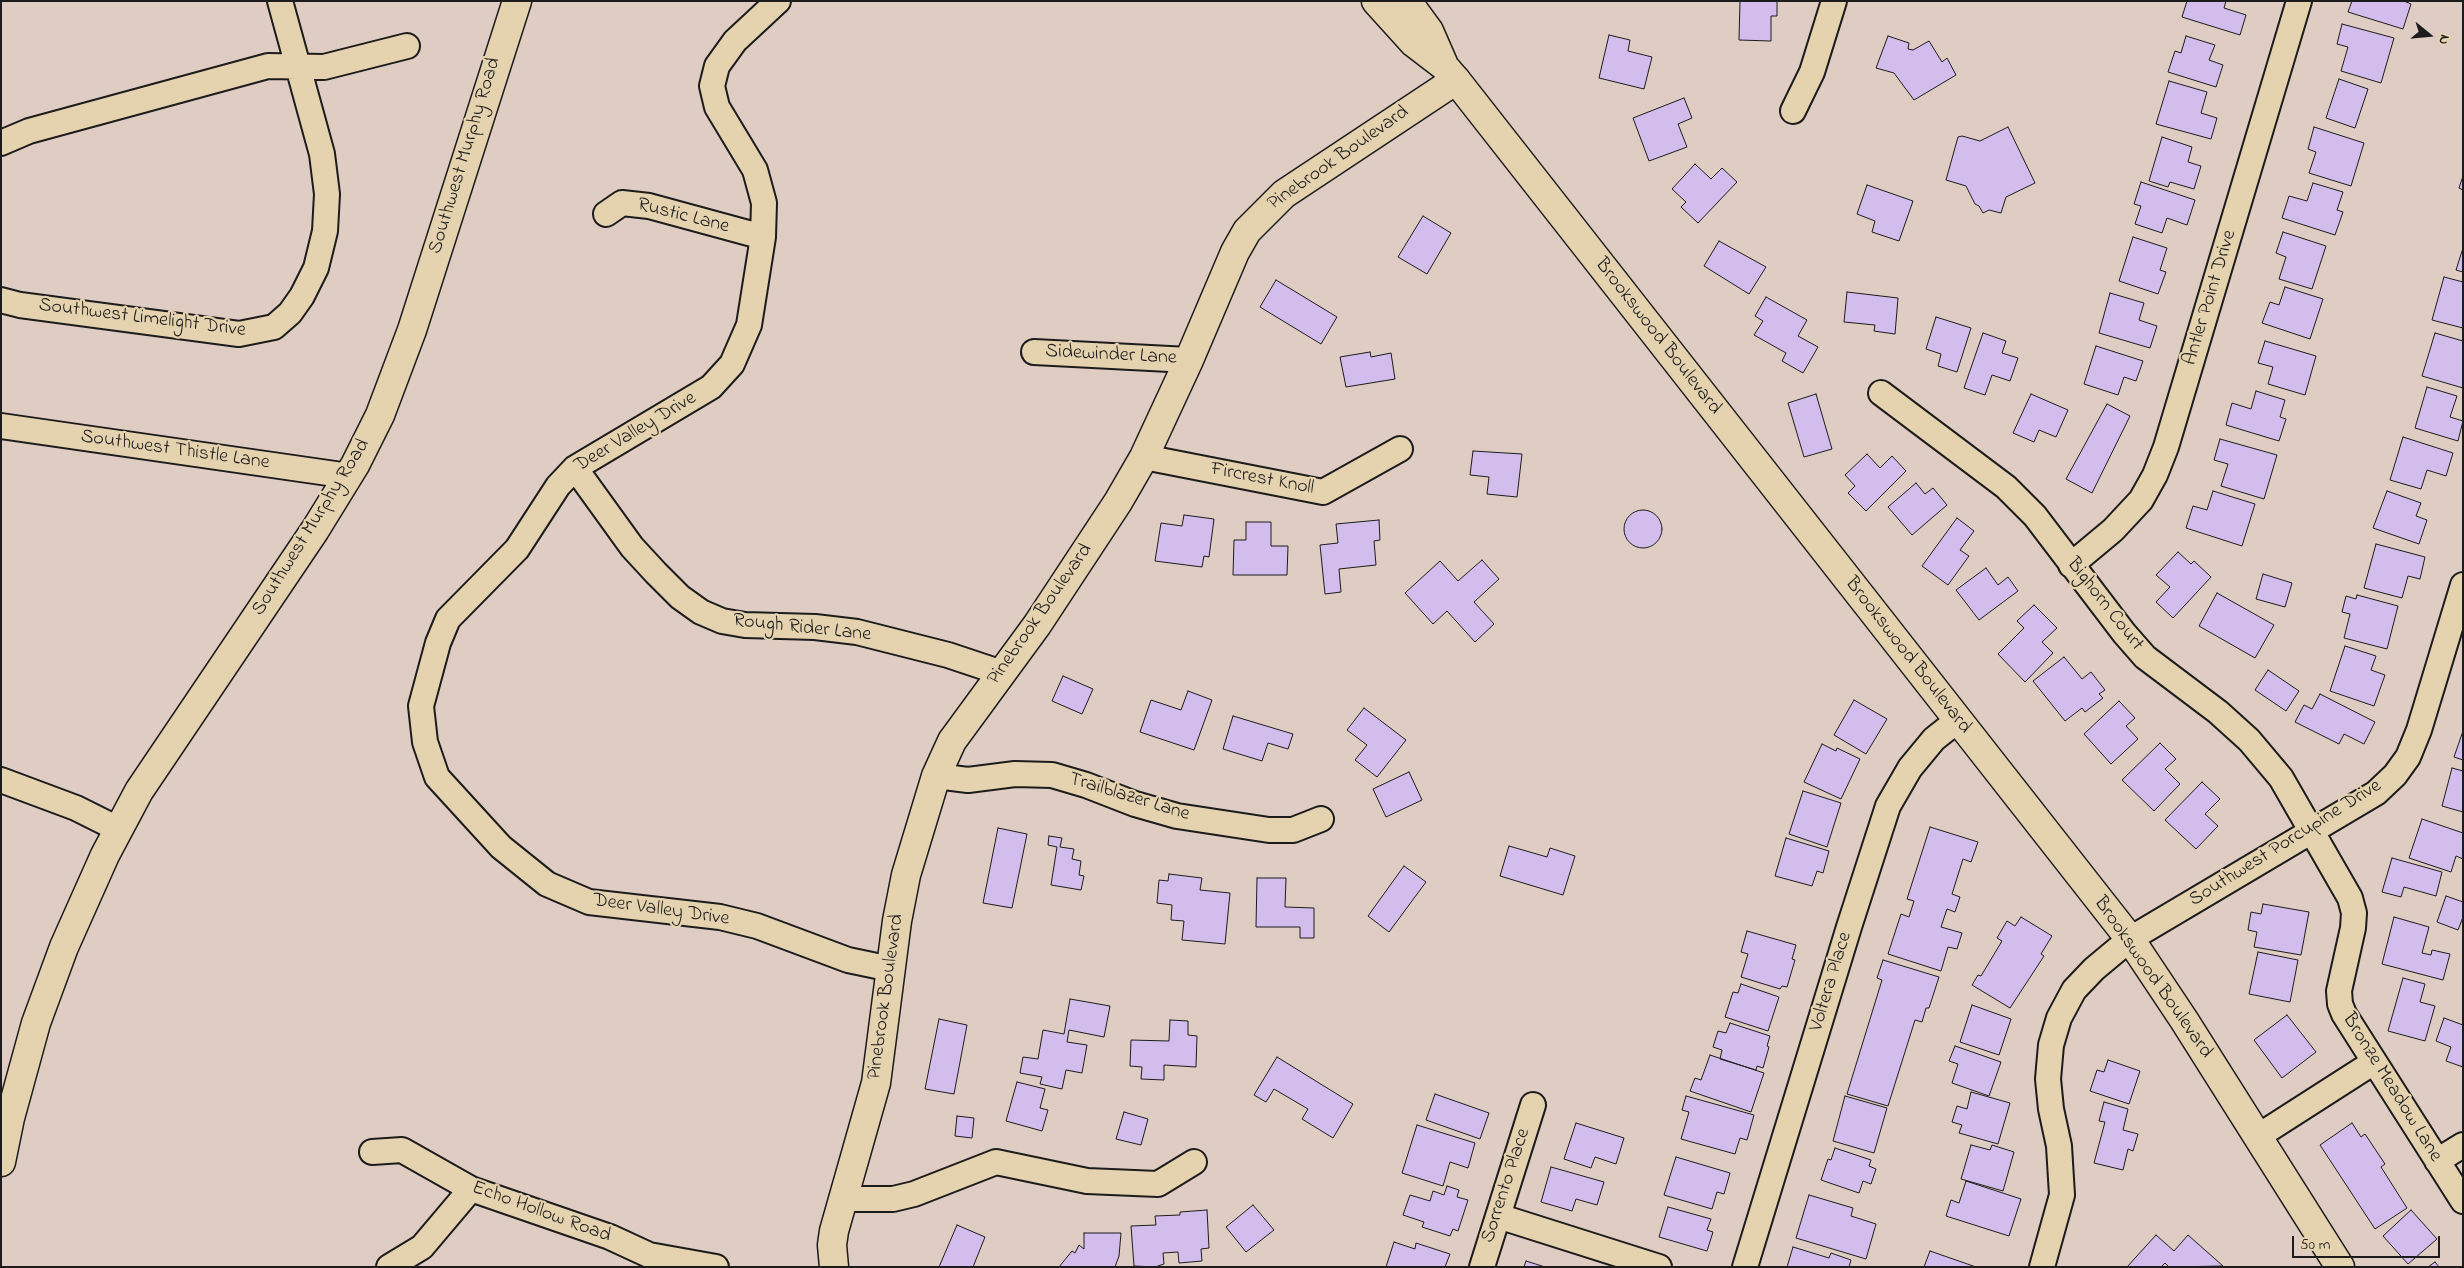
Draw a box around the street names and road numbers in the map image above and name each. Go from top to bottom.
street label: Southwest Murphy Road [425,55,507,257]
street label: Pinebrook Boulevard [1264,101,1414,217]
street label: Rustic Lane [635,194,731,240]
street label: Antler Point Drive [2179,227,2243,369]
street label: Brookswood Boulevard [1588,254,1726,420]
street label: Southwest Limelight Drive [37,294,247,344]
street label: Sidewinder Lane [1045,341,1177,371]
street label: Deer Valley Drive [571,387,701,479]
street label: Southwest Thistle Lane [79,426,271,476]
street label: Southwest Murphy Road [248,435,376,621]
street label: Fircrest Knoll [1208,458,1316,502]
street label: Pinebrook Boulevard [983,540,1099,690]
street label: Bighorn Court [2060,554,2148,656]
street label: Brookswood Boulevard [1838,573,1976,739]
street label: Rough Rider Lane [732,610,872,648]
street label: Trailblazer Lane [1066,768,1192,828]
street label: Southwest Porcupine Drive [2185,775,2387,913]
street label: Deer Valley Drive [591,890,731,932]
street label: Brookswood Boulevard [2087,892,2217,1064]
street label: Pinebrook Boulevard [863,913,911,1081]
street label: Voltera Place [1806,929,1858,1035]
street label: Bronze Meadow Lane [2336,1009,2446,1167]
street label: Sorrento Place [1477,1126,1537,1246]
street label: Echo Hollow Road [468,1177,614,1249]

